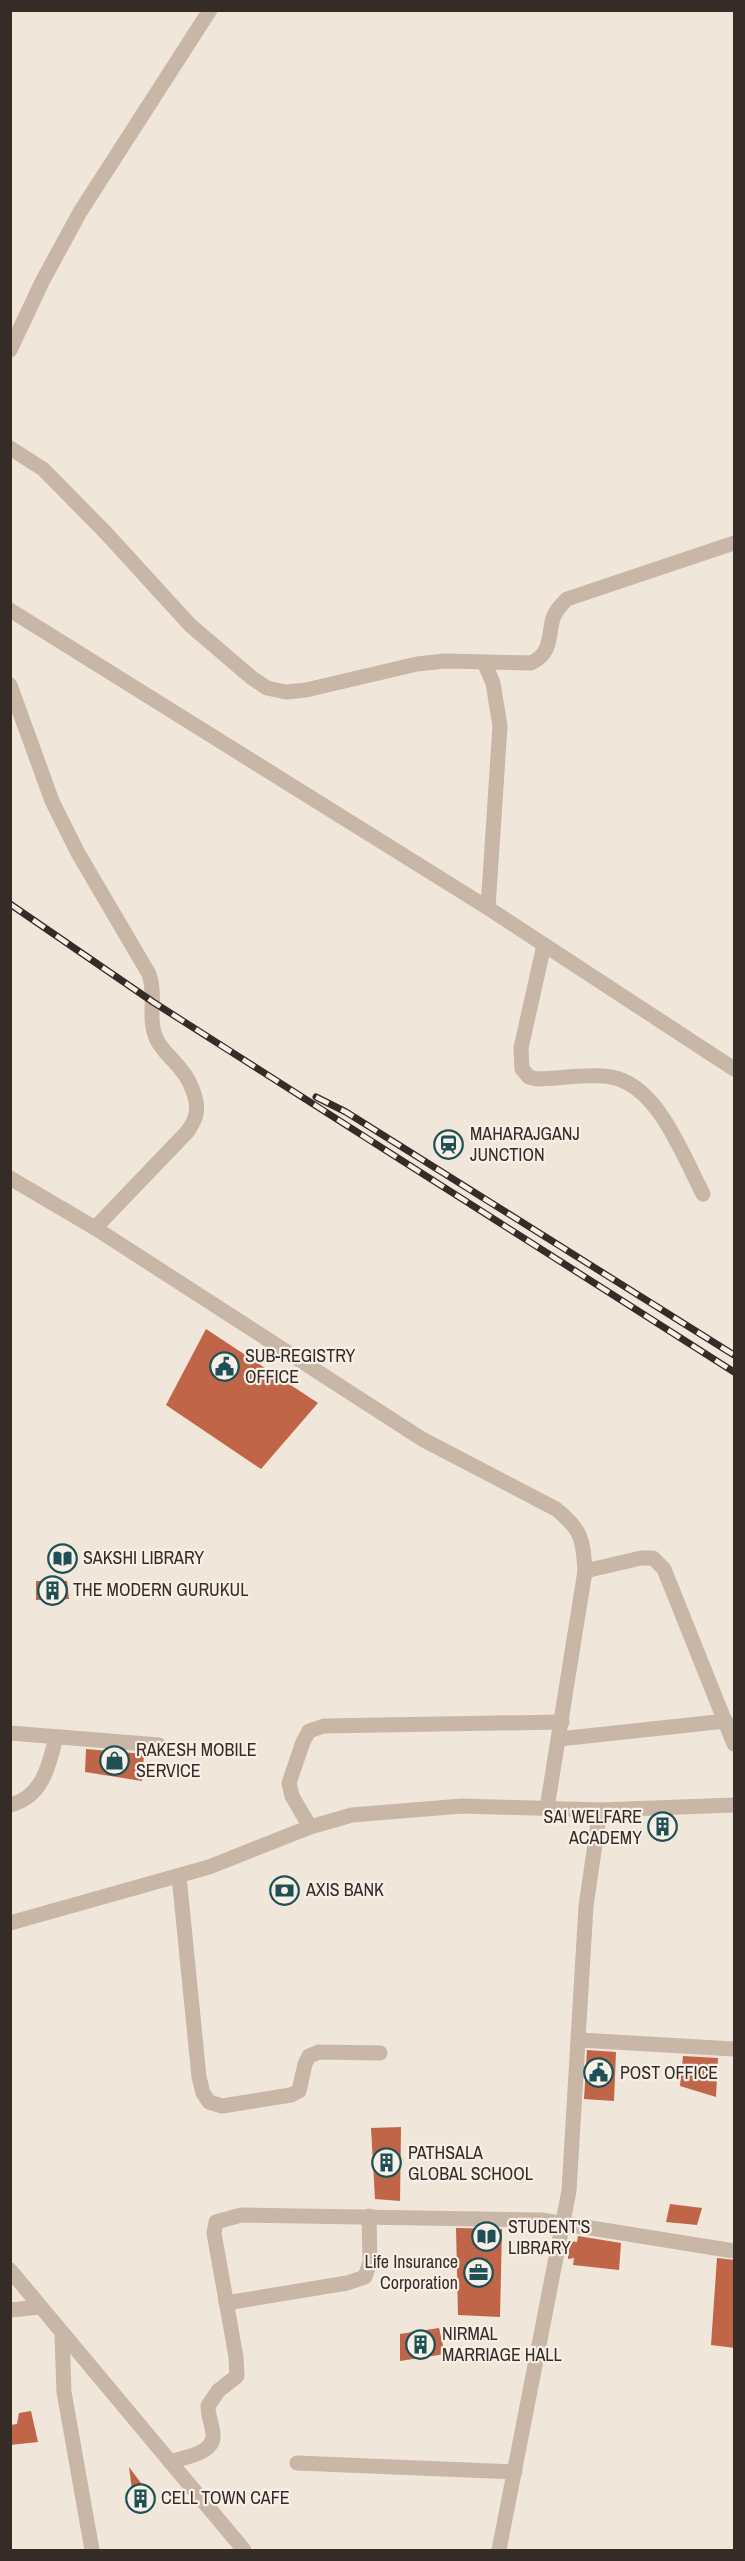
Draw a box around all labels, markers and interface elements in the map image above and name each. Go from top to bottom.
place label: MAHARAJGANJ JUNCTION [470,1121,580,1167]
station icon: MAHARAJGANJ JUNCTION [433,1128,465,1160]
place label: SUB-REGISTRY OFFICE [245,1343,356,1389]
public building icon: SUB-REGISTRY OFFICE [208,1350,240,1382]
library icon: SAKSHI LIBRARY [46,1542,78,1574]
place label: SAKSHI LIBRARY [83,1545,204,1570]
building icon: THE MODERN GURUKUL [36,1574,68,1606]
place label: THE MODERN GURUKUL [73,1577,248,1602]
place label: RAKESH MOBILE SERVICE [136,1737,257,1783]
shop icon: RAKESH MOBILE SERVICE [99,1744,131,1776]
place label: SAI WELFARE ACADEMY [544,1804,642,1850]
building icon: SAI WELFARE ACADEMY [647,1811,679,1843]
bank icon: AXIS BANK [269,1874,301,1906]
place label: AXIS BANK [305,1877,384,1902]
public building icon: POST OFFICE [583,2057,615,2089]
place label: POST OFFICE [620,2060,718,2085]
place label: PATHSALA GLOBAL SCHOOL [408,2140,533,2186]
building icon: PATHSALA GLOBAL SCHOOL [371,2147,403,2179]
place label: STUDENT'S LIBRARY [508,2214,591,2260]
library icon: STUDENT'S LIBRARY [471,2221,503,2253]
place label: Life Insurance Corporation [364,2249,458,2295]
office icon: Life Insurance Corporation [463,2256,495,2288]
place label: NIRMAL MARRIAGE HALL [442,2321,562,2367]
building icon: NIRMAL MARRIAGE HALL [405,2328,437,2360]
building icon: CELL TOWN CAFE [124,2482,156,2514]
place label: CELL TOWN CAFE [161,2485,290,2510]

